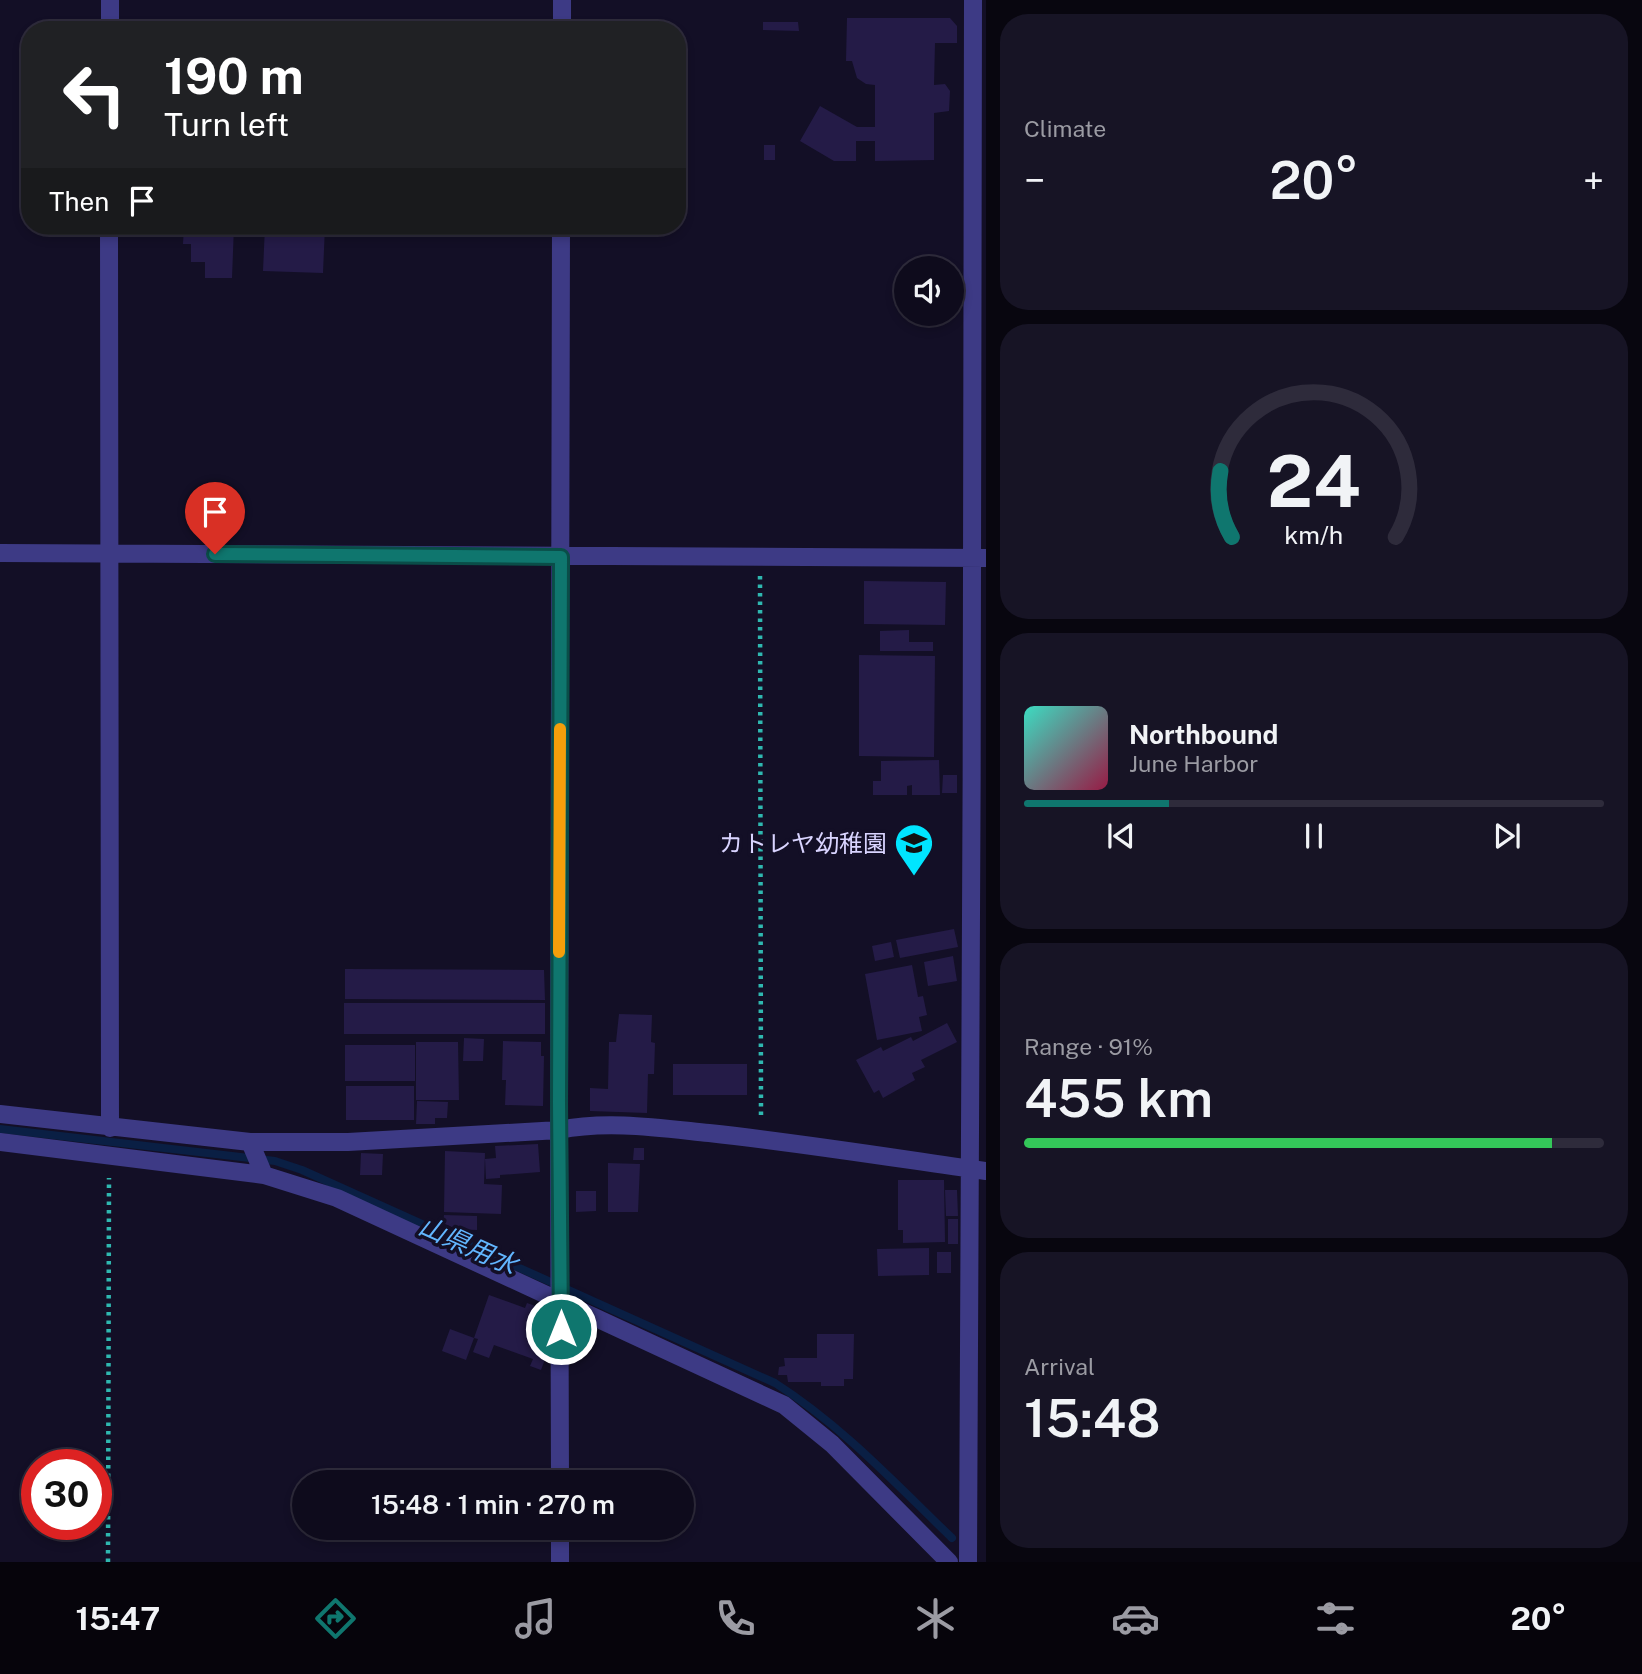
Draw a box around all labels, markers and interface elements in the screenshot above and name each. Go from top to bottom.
text: 190 m [164,47,304,105]
icon: left [49,49,140,140]
text: Turn left [164,106,289,143]
text: Climate [1024,115,1106,142]
text: 20° [1269,150,1359,211]
text: − [1024,158,1045,203]
text: + [1583,158,1604,203]
icon: arrive [123,182,161,220]
text: Then [49,186,109,217]
map controls [894,256,964,326]
button: sound [894,256,964,326]
text: 24 [1267,439,1361,524]
pin [185,482,245,554]
icon: arrive [196,493,234,531]
text: km/h [1285,520,1343,550]
text: Northbound [1129,719,1278,750]
text: June Harbor [1129,750,1258,777]
icon: previous [1102,817,1140,855]
icon: pause [1295,817,1333,855]
icon: next [1488,817,1526,855]
school or university icon: カトレヤ幼稚園 [893,822,935,877]
place label: カトレヤ幼稚園 [719,829,887,857]
text: Range · 91% [1024,1033,1153,1060]
text: 455 km [1024,1068,1213,1129]
water label: 山県用水 [414,1210,525,1282]
position arrow [524,1292,598,1366]
text: Arrival [1024,1353,1095,1380]
text: 15:48 [1024,1388,1161,1449]
speed limit sign: 30 [21,1449,112,1540]
text: 15:48 · 1 min · 270 m [371,1489,615,1520]
icon: directions [311,1594,360,1643]
icon: music [511,1594,560,1643]
icon: phone [711,1594,760,1643]
icon: climate [911,1594,960,1643]
icon: car [1111,1594,1160,1643]
icon: filters [1311,1594,1360,1643]
text: 15:47 [75,1600,160,1637]
text: 20° [1510,1600,1567,1637]

